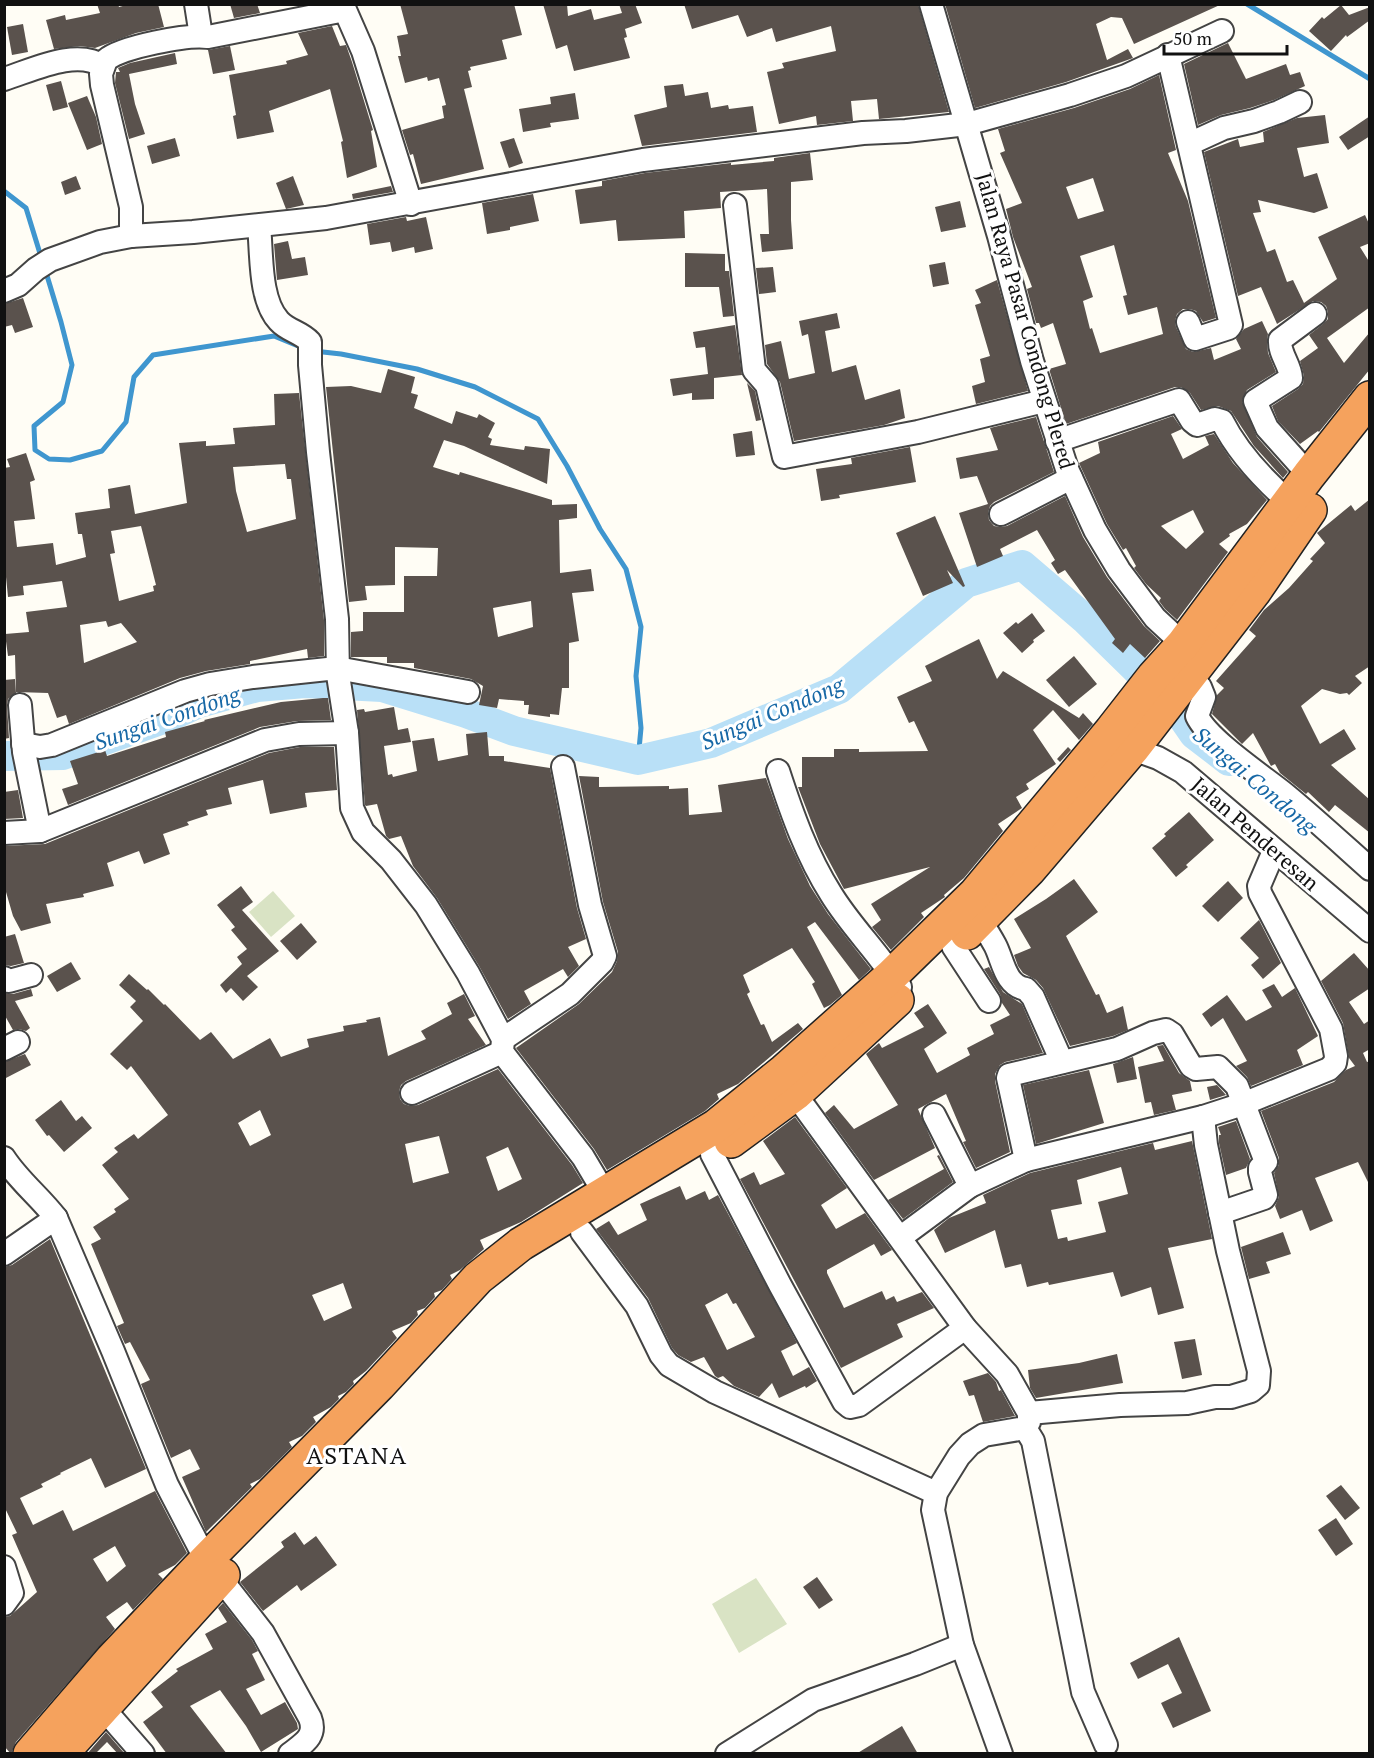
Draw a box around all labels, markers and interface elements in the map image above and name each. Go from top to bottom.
scale bar [1164,18,1287,56]
text: 50 m [1173,26,1213,50]
street label: Jalan Raya Pasar Condong Plered [970,169,1082,473]
water label: Sungai Condong [696,669,849,756]
water label: Sungai Condong [90,679,245,756]
water label: Sungai Condong [1188,720,1324,841]
street label: Jalan Penderesan [1186,770,1326,897]
district label: ASTANA [306,1439,408,1471]

